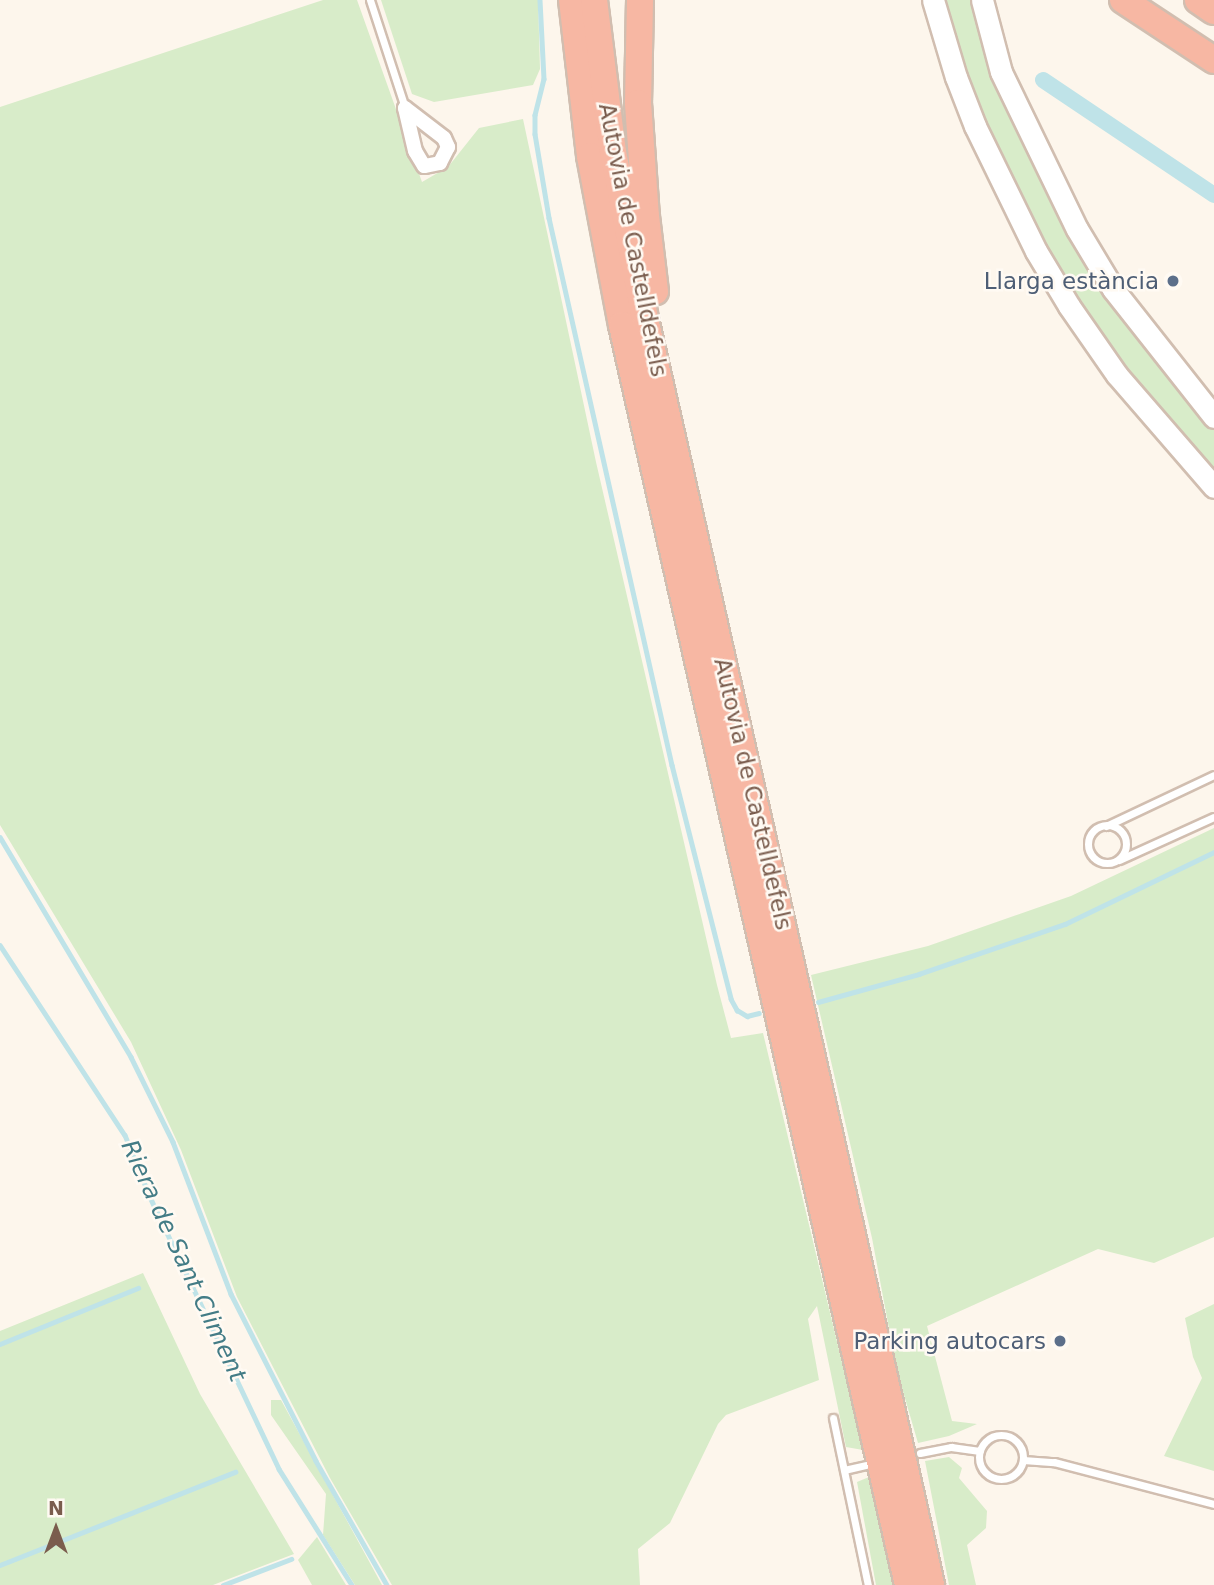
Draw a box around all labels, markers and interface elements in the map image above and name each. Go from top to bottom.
street label: Autovia de Castelldefels [593,101,673,379]
place label: Llarga estància [984,267,1159,295]
marker: Llarga estància [1165,273,1181,289]
street label: Autovia de Castelldefels [708,655,798,933]
water label: Riera de Sant Climent [114,1136,252,1386]
place label: Parking autocars [853,1327,1046,1355]
marker: Parking autocars [1052,1333,1068,1349]
north arrow [21,1494,91,1564]
text: N [48,1497,64,1519]

